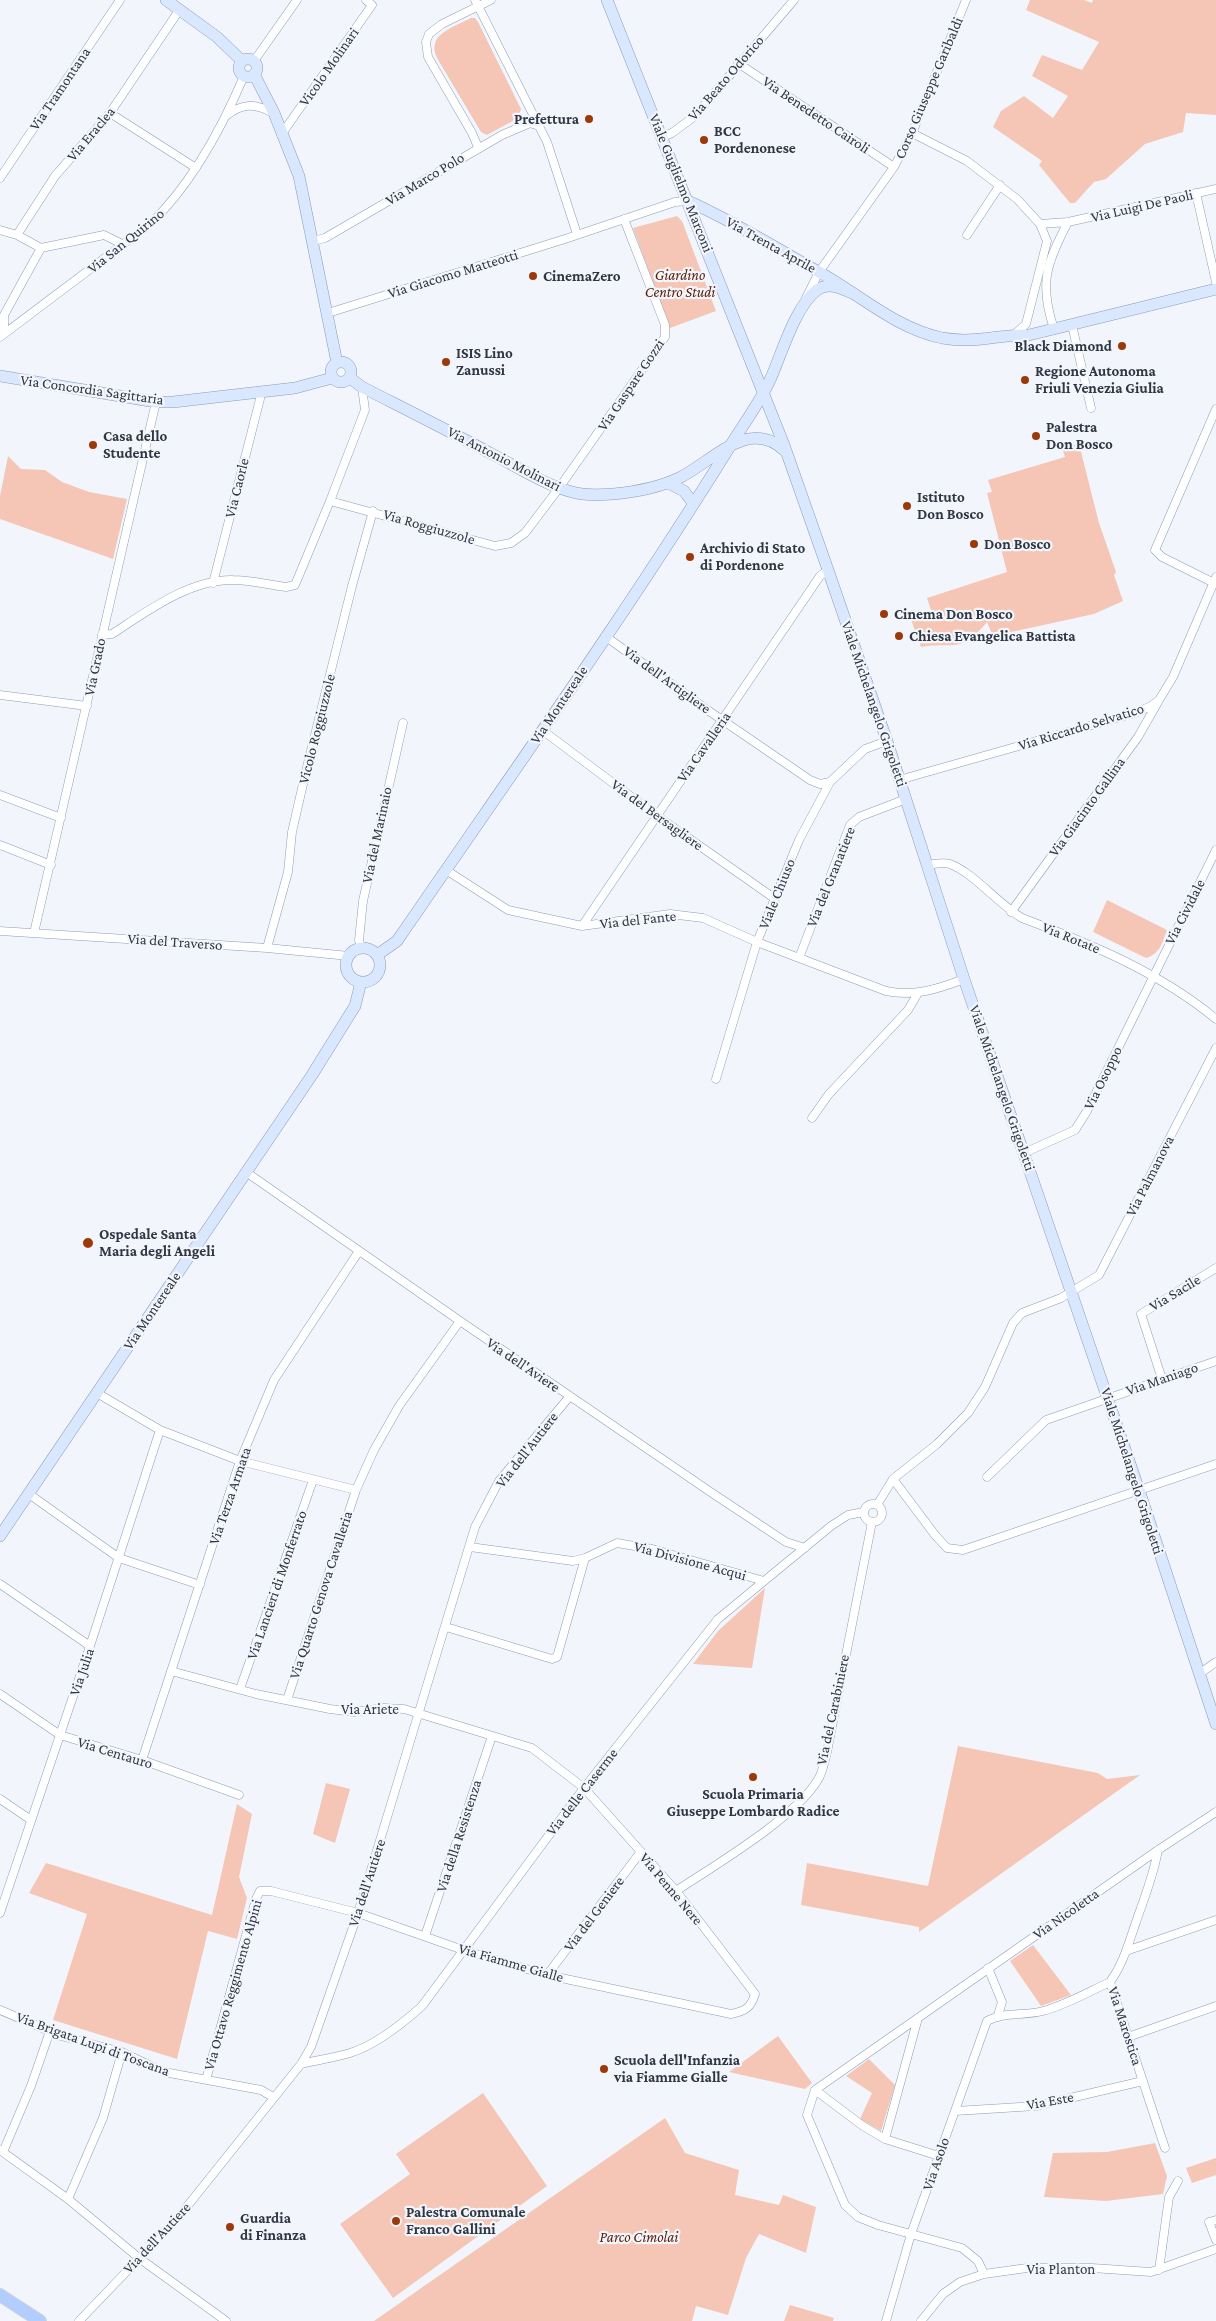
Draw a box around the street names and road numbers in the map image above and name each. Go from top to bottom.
street label: Corso Giuseppe Garibaldi [891,14,967,162]
street label: Vicolo Molinari [295,24,363,110]
street label: Via Beato Odorico [684,32,768,124]
street label: Via Tramontana [26,44,94,134]
street label: Via Benedetto Cairoli [759,72,873,158]
street label: Via Eraclea [63,103,119,165]
street label: Viale Guglielmo Marconi [645,111,717,255]
street label: Via Marco Polo [382,148,468,210]
street label: Via Luigi De Paoli [1089,186,1195,226]
street label: Via San Quirino [84,205,168,277]
street label: Via Trenta Aprile [723,213,819,277]
street label: Via Giacomo Matteotti [386,246,520,302]
street label: Via Gaspare Gozzi [594,336,668,434]
street label: Via Concordia Sagittaria [19,371,165,409]
street label: Via Antonio Molinari [444,423,564,495]
street label: Via Caorle [221,456,253,520]
street label: Via Roggiuzzole [381,505,477,549]
street label: Viale Michelangelo Grigoletti [837,619,911,789]
street label: Via Grado [80,636,110,698]
street label: Via dell'Artigliere [620,642,714,718]
street label: Via Montereale [526,662,592,748]
street label: Vicolo Roggiuzzole [295,672,339,786]
street label: Via Riccardo Selvatico [1016,699,1146,755]
street label: Via Cavalleria [673,708,735,786]
street label: Via Giacinto Gallina [1045,754,1129,860]
street label: Via del Bersagliere [607,776,707,854]
street label: Via del Marinaio [358,785,396,885]
street label: Via del Granatiere [803,824,859,930]
street label: Viale Chiuso [755,856,799,932]
street label: Via Cividale [1161,876,1209,948]
street label: Via del Fante [599,907,677,933]
street label: Via Rotate [1039,918,1103,958]
street label: Via del Traverso [127,930,223,954]
street label: Viale Michelangelo Grigoletti [965,1003,1039,1173]
street label: Via Osoppo [1080,1043,1126,1113]
street label: Via Palmanova [1122,1133,1178,1219]
street label: Via Montereale [119,1268,185,1354]
street label: Via Sacile [1146,1271,1204,1315]
street label: Via dell'Aviere [483,1334,563,1396]
street label: Via Maniago [1124,1358,1200,1400]
street label: Viale Michelangelo Grigoletti [1096,1385,1168,1557]
street label: Via dell'Autiere [492,1409,562,1491]
street label: Via Terza Armata [205,1445,255,1547]
street label: Via Lancieri di Monferrato [243,1508,311,1662]
street label: Via Quarto Genova Cavalleria [285,1509,357,1681]
street label: Via Divisione Acqui [632,1537,748,1585]
street label: Via Julia [65,1646,99,1698]
street label: Via del Carabiniere [812,1653,854,1767]
street label: Via Ariete [341,1700,399,1718]
street label: Via Centauro [75,1733,155,1773]
street label: Via delle Caserme [542,1745,622,1839]
street label: Via della Resistenza [432,1777,486,1895]
street label: Via dell'Autiere [344,1837,390,1929]
street label: Via Penne Nere [635,1849,707,1929]
street label: Via del Geniere [560,1873,628,1955]
street label: Via Nicoletta [1029,1885,1103,1943]
street label: Via Ottavo Reggimento Alpini [200,1897,266,2073]
street label: Via Fiamme Gialle [456,1939,566,1987]
street label: Via Marostica [1104,1984,1146,2068]
street label: Via Brigata Lupi di Toscana [14,2008,172,2080]
street label: Via Este [1025,2088,1075,2114]
street label: Via Asolo [918,2135,954,2193]
street label: Via dell'Autiere [119,2199,195,2277]
street label: Via Planton [1027,2260,1095,2278]

